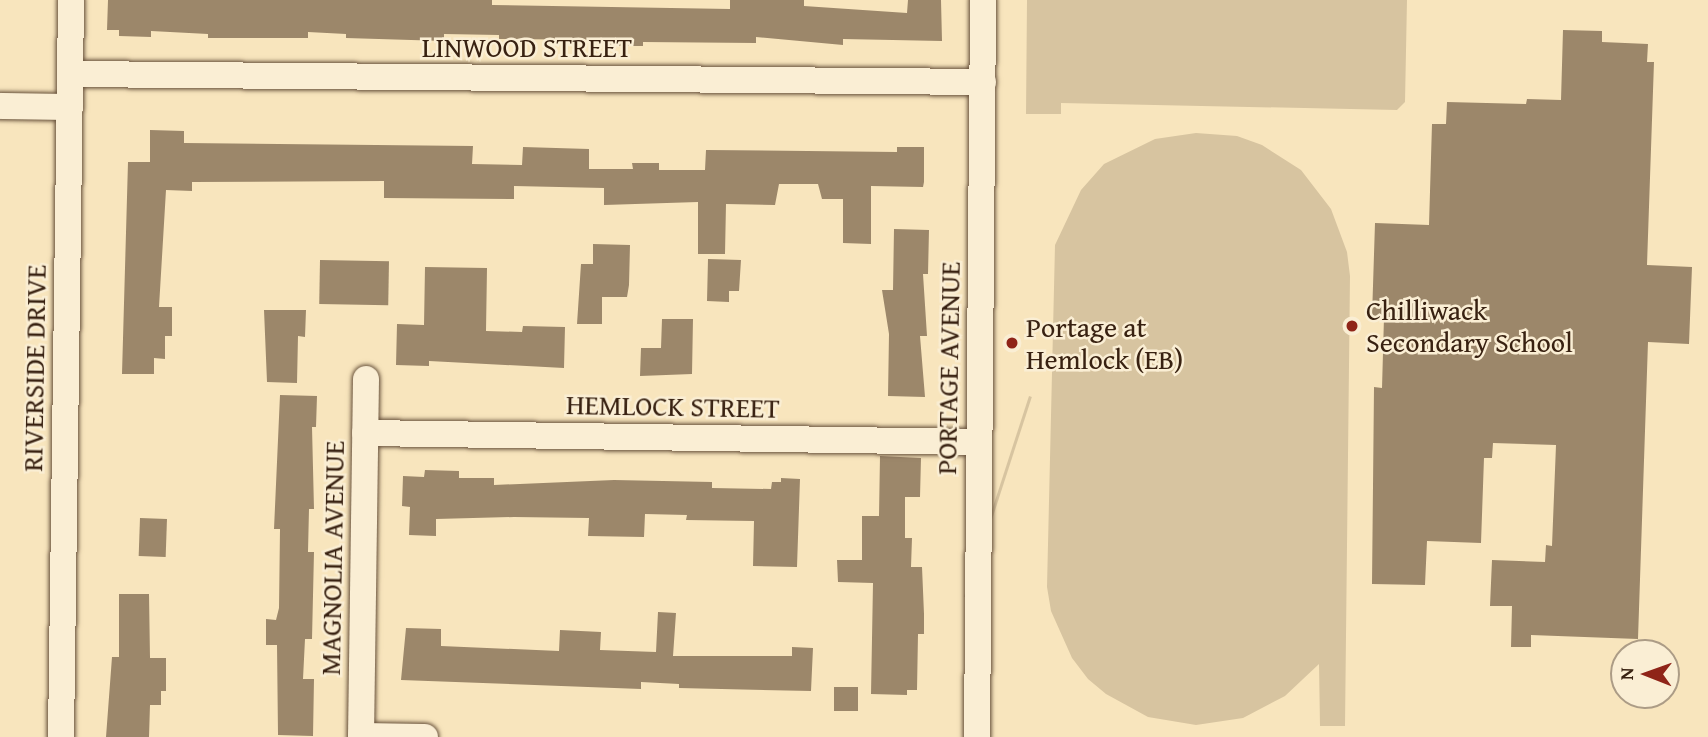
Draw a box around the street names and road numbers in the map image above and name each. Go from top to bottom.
street label: LINWOOD STREET [422,30,632,64]
street label: PORTAGE AVENUE [929,261,967,475]
street label: RIVERSIDE DRIVE [15,264,53,472]
street label: HEMLOCK STREET [566,387,780,425]
street label: MAGNOLIA AVENUE [313,440,351,676]

